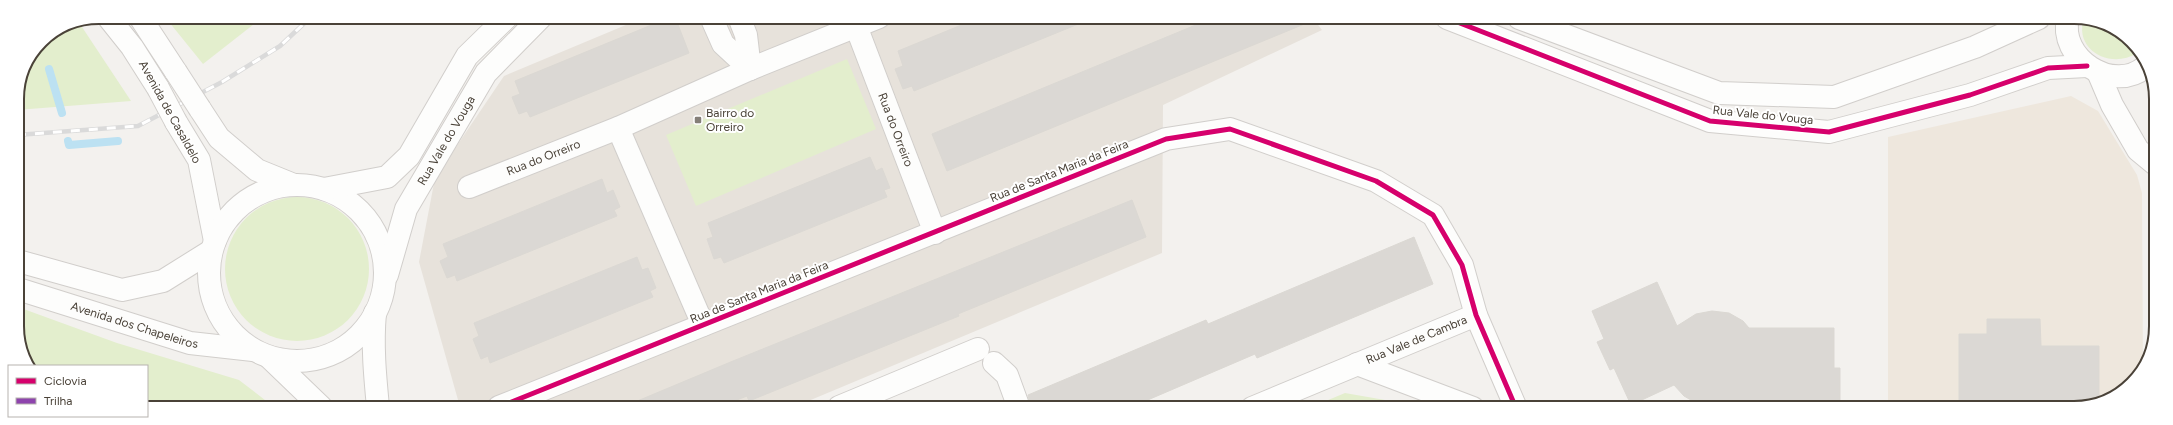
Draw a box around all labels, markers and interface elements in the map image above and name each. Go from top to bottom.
street label: Avenida de Casaldelo [136,58,204,166]
street label: Rua do Orreiro [875,91,916,169]
street label: Rua Vale do Vouga [415,94,478,188]
street label: Rua Vale do Vouga [1712,103,1814,127]
place label: Bairro do Orreiro [706,106,754,134]
marker: Bairro do Orreiro [693,115,703,125]
street label: Rua do Orreiro [504,137,582,178]
street label: Rua de Santa Maria da Feira [988,137,1130,205]
street label: Rua de Santa Maria da Feira [688,258,830,326]
street label: Avenida dos Chapeleiros [69,299,199,351]
street label: Rua Vale de Cambra [1364,313,1469,367]
legend [8,365,148,417]
text: Ciclovia [44,374,87,388]
text: Trilha [44,394,72,408]

